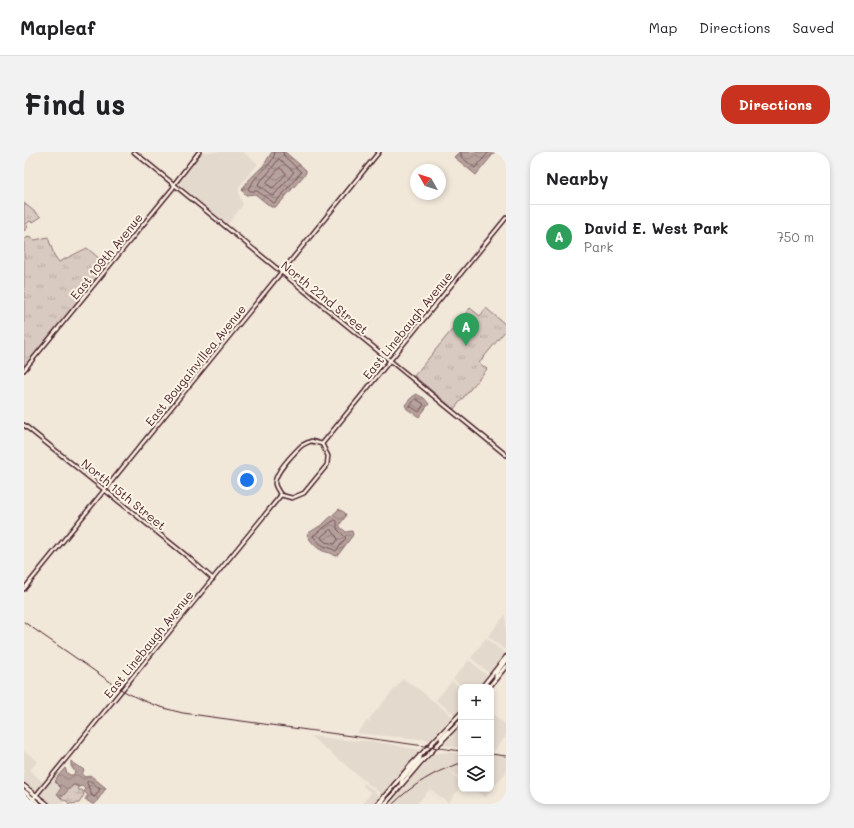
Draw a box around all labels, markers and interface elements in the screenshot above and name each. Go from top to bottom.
text: Mapleaf [20,15,95,40]
text: Map [649,18,677,37]
text: Directions [699,18,770,37]
text: Saved [792,18,834,37]
button: Directions [721,85,830,124]
text: Find us [24,86,125,122]
north arrow [410,164,446,200]
text: Nearby [546,167,608,189]
street label: East 109th Avenue [66,210,146,302]
text: David E. West Park [584,218,728,238]
text: A [554,228,564,245]
text: 750 m [777,228,814,245]
text: Park [584,238,613,255]
street label: North 22nd Street [278,257,372,337]
street label: East Linebaugh Avenue [359,268,455,382]
street label: East Bougainvillea Avenue [141,301,249,429]
pin: A [453,313,479,346]
street label: North 15th Street [78,455,170,533]
your location [237,470,257,490]
street label: East Linebaugh Avenue [100,587,196,701]
map controls [458,684,494,792]
button: + [458,684,494,720]
button: − [458,720,494,756]
button: layers [458,756,494,792]

